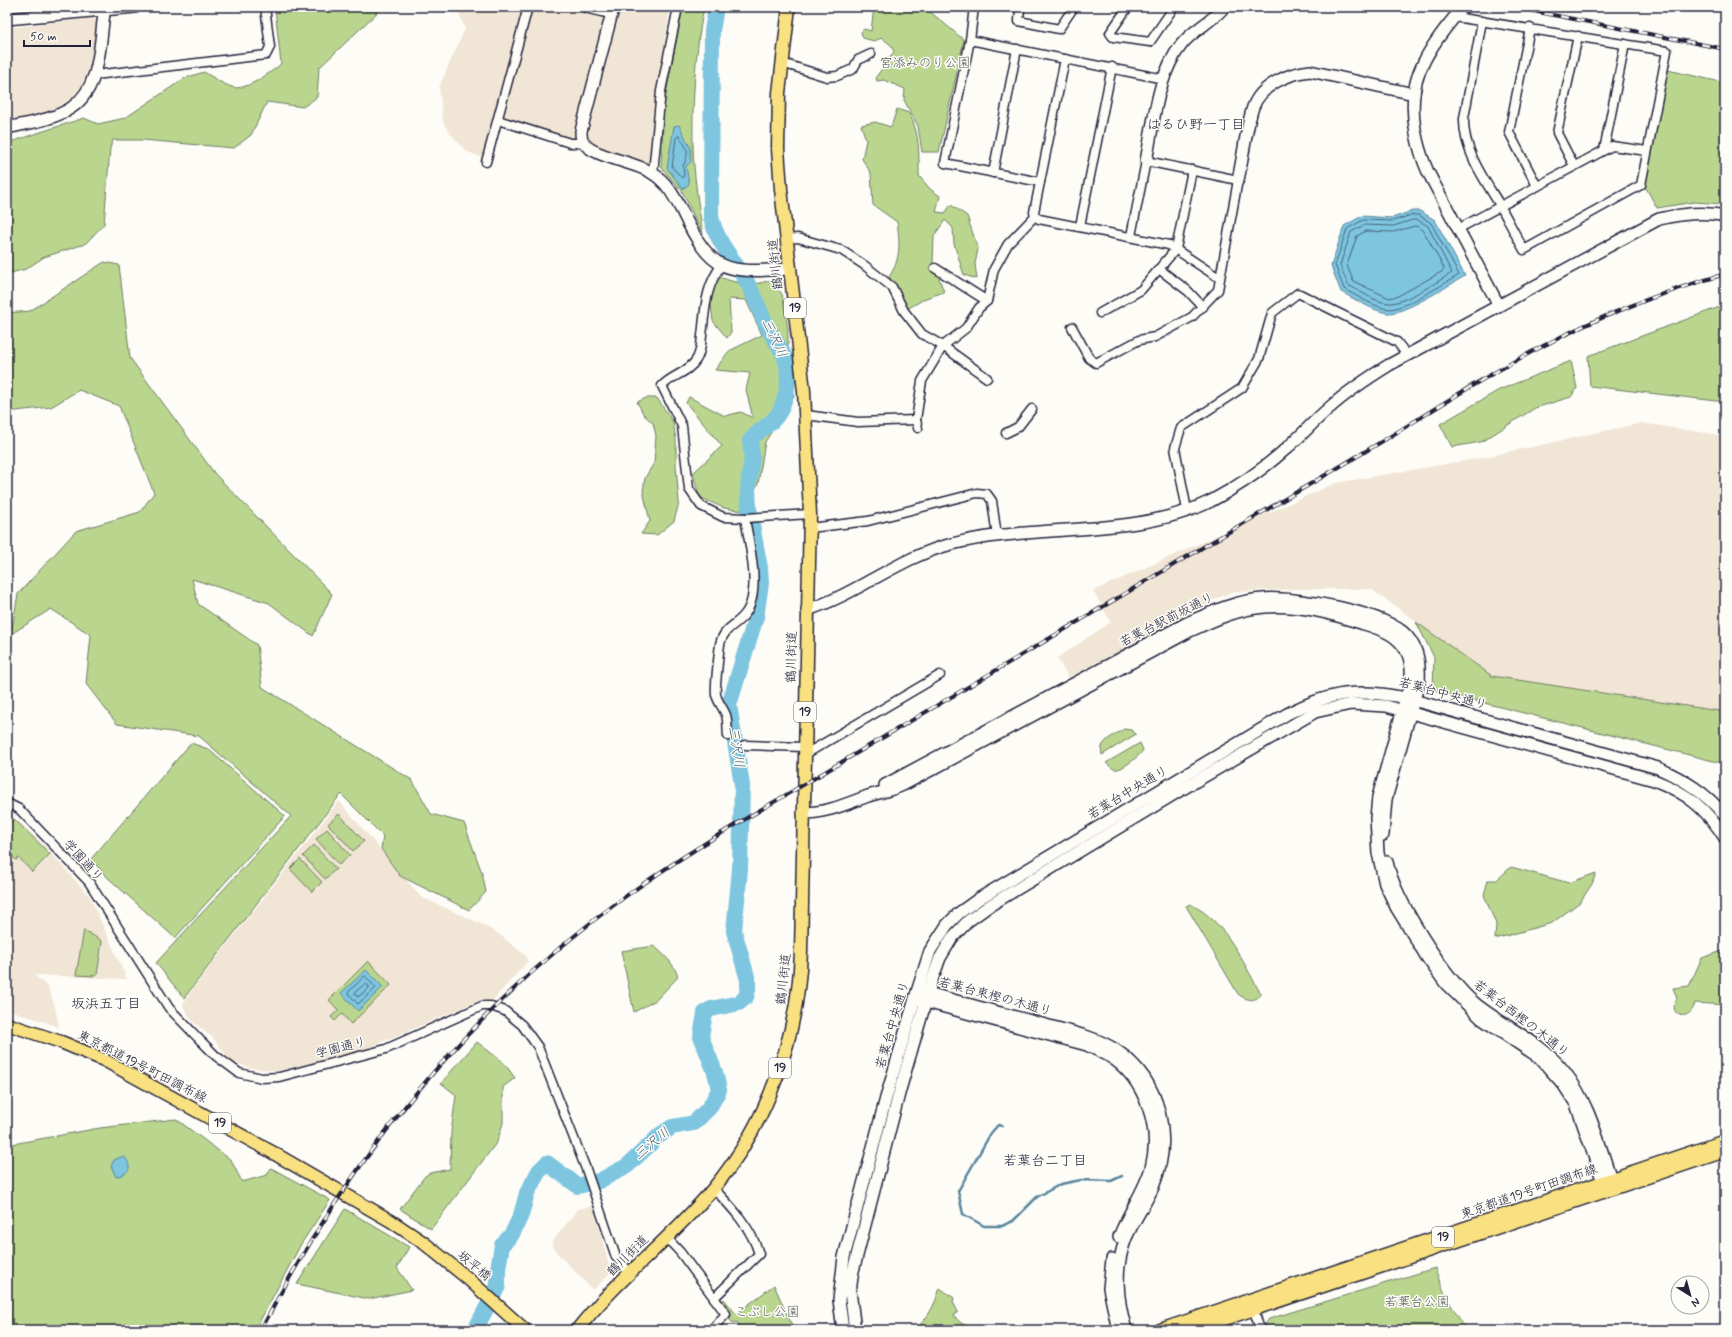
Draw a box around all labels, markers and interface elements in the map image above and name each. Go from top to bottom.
scale bar [24,22,90,48]
text: 50 m [30,29,57,45]
park label: 宮添みのり公園 [879,55,971,72]
district label: はるひ野一丁目 [1147,116,1245,134]
street label: 鶴川街道 [765,237,787,291]
road number: 19 [784,298,806,318]
water label: 三沢川 [757,315,791,361]
street label: 若葉台駅前坂通り [1117,589,1217,651]
street label: 鶴川街道 [783,631,801,683]
street label: 若葉台中央通り [1397,674,1489,714]
road number: 19 [794,702,816,722]
water label: 三沢川 [724,725,748,769]
street label: 若葉台中央通り [1085,762,1171,824]
street label: 学園通り [59,836,107,886]
street label: 鶴川街道 [773,952,795,1006]
street label: 若葉台東樫の木通り [936,974,1054,1020]
street label: 若葉台西樫の木通り [1470,976,1572,1062]
street label: 若葉台中央通り [872,979,914,1071]
district label: 坂浜五丁目 [71,995,141,1013]
street label: 東京都道19号町田調布線 [74,1027,211,1108]
street label: 学園通り [314,1033,368,1063]
road number: 19 [769,1058,791,1078]
road number: 19 [209,1113,231,1133]
water label: 三沢川 [630,1124,674,1164]
district label: 若葉台二丁目 [1003,1152,1087,1170]
street label: 東京都道19号町田調布線 [1458,1160,1601,1223]
road number: 19 [1432,1227,1454,1247]
street label: 鶴川街道 [604,1232,652,1280]
street label: 坂平橋 [454,1247,494,1285]
north arrow [1670,1275,1710,1315]
park label: 若葉台公園 [1384,1294,1450,1311]
text: N [1688,1294,1703,1310]
park label: こぶし公園 [734,1304,800,1321]

